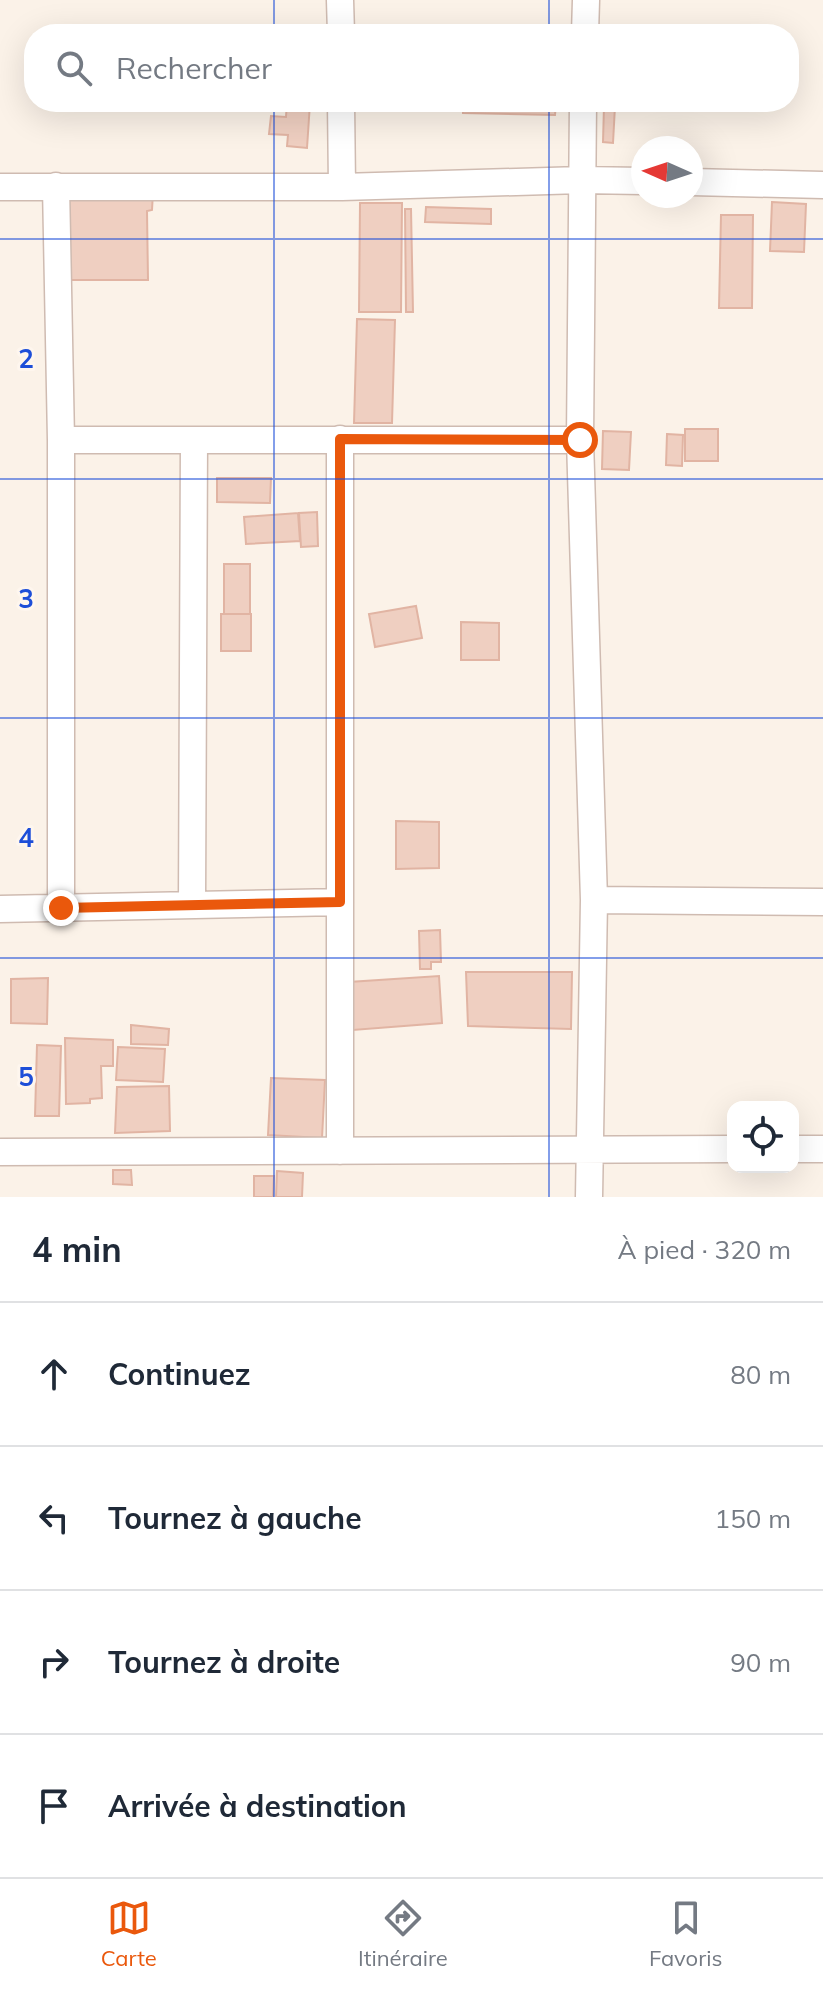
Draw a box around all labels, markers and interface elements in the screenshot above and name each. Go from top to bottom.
search box [24,24,799,112]
icon: search [52,46,96,90]
text: Rechercher [116,49,272,87]
north arrow [631,136,703,208]
text: 2 [18,342,34,375]
route start [562,422,598,458]
text: 3 [18,582,34,615]
text: 4 [18,821,34,854]
route end [43,890,79,926]
text: 5 [18,1060,34,1093]
map controls [727,1101,799,1173]
button: locate [727,1101,799,1173]
text: 4 min [32,1228,122,1271]
text: À pied · 320 m [618,1233,791,1266]
icon: ahead [32,1352,76,1396]
text: Continuez [108,1355,251,1393]
text: 80 m [730,1358,791,1391]
icon: left [32,1496,76,1540]
text: Tournez à gauche [108,1499,362,1537]
text: 150 m [715,1502,791,1535]
icon: right [32,1640,76,1684]
text: Tournez à droite [108,1643,340,1681]
text: 90 m [730,1646,791,1679]
icon: arrive [32,1784,76,1828]
text: Arrivée à destination [108,1787,407,1825]
tab: Carte [101,1896,157,1972]
tab: Itinéraire [358,1896,448,1972]
tab: Favoris [649,1896,722,1972]

